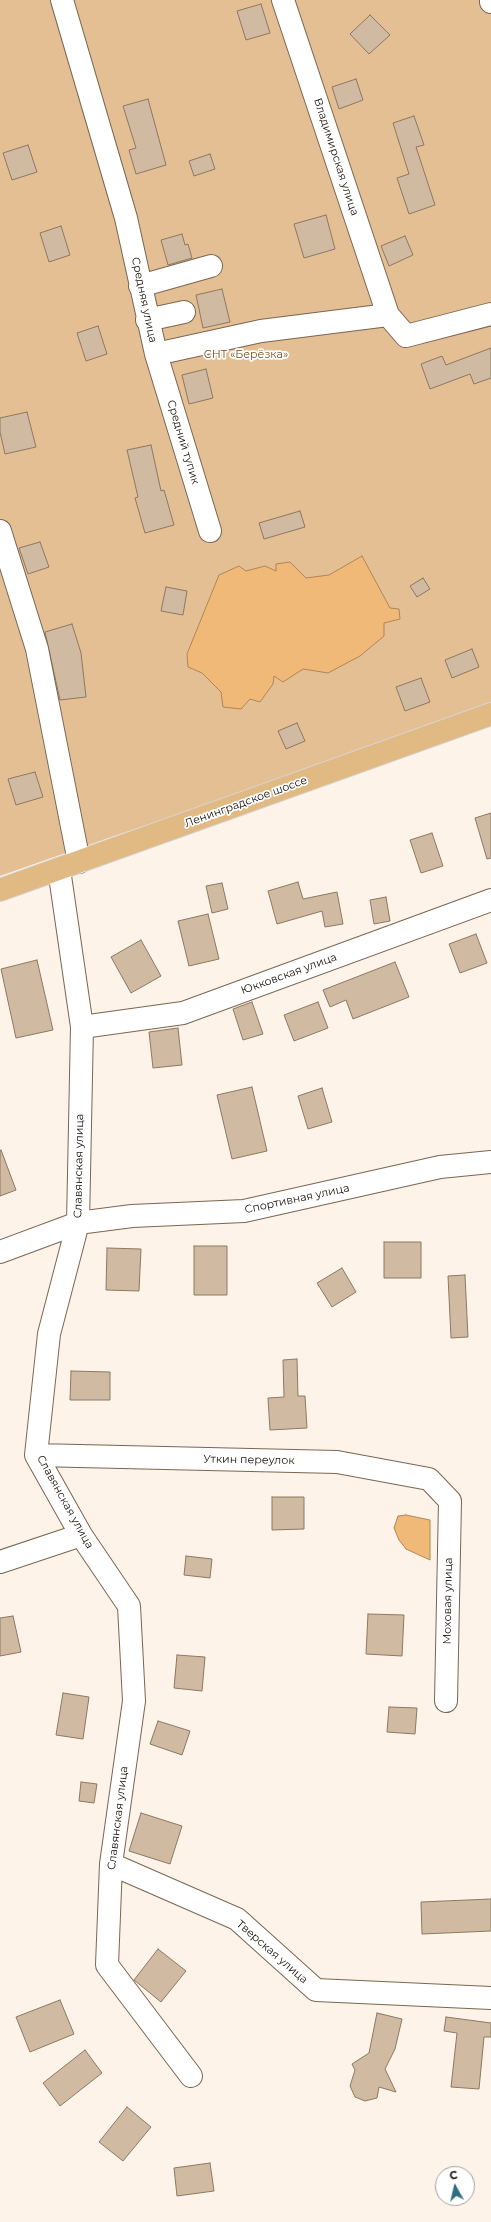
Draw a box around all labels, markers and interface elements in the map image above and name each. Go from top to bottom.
street label: Владимирская улица [311,97,361,217]
street label: Средняя улица [128,256,160,344]
park label: СНТ «Берёзка» [204,348,288,362]
street label: Средний тупик [164,398,202,486]
street label: Ленинградское шоссе [183,774,309,830]
street label: Юкковская улица [239,951,339,997]
street label: Славянская улица [71,1114,87,1218]
street label: Спортивная улица [243,1181,351,1217]
street label: Славянская улица [34,1453,96,1551]
street label: Уткин переулок [203,1453,295,1467]
street label: Моховая улица [441,1557,455,1645]
street label: Славянская улица [105,1765,131,1871]
street label: Тверская улица [234,1917,310,1987]
north arrow [435,2166,475,2206]
text: С [449,2168,458,2183]

